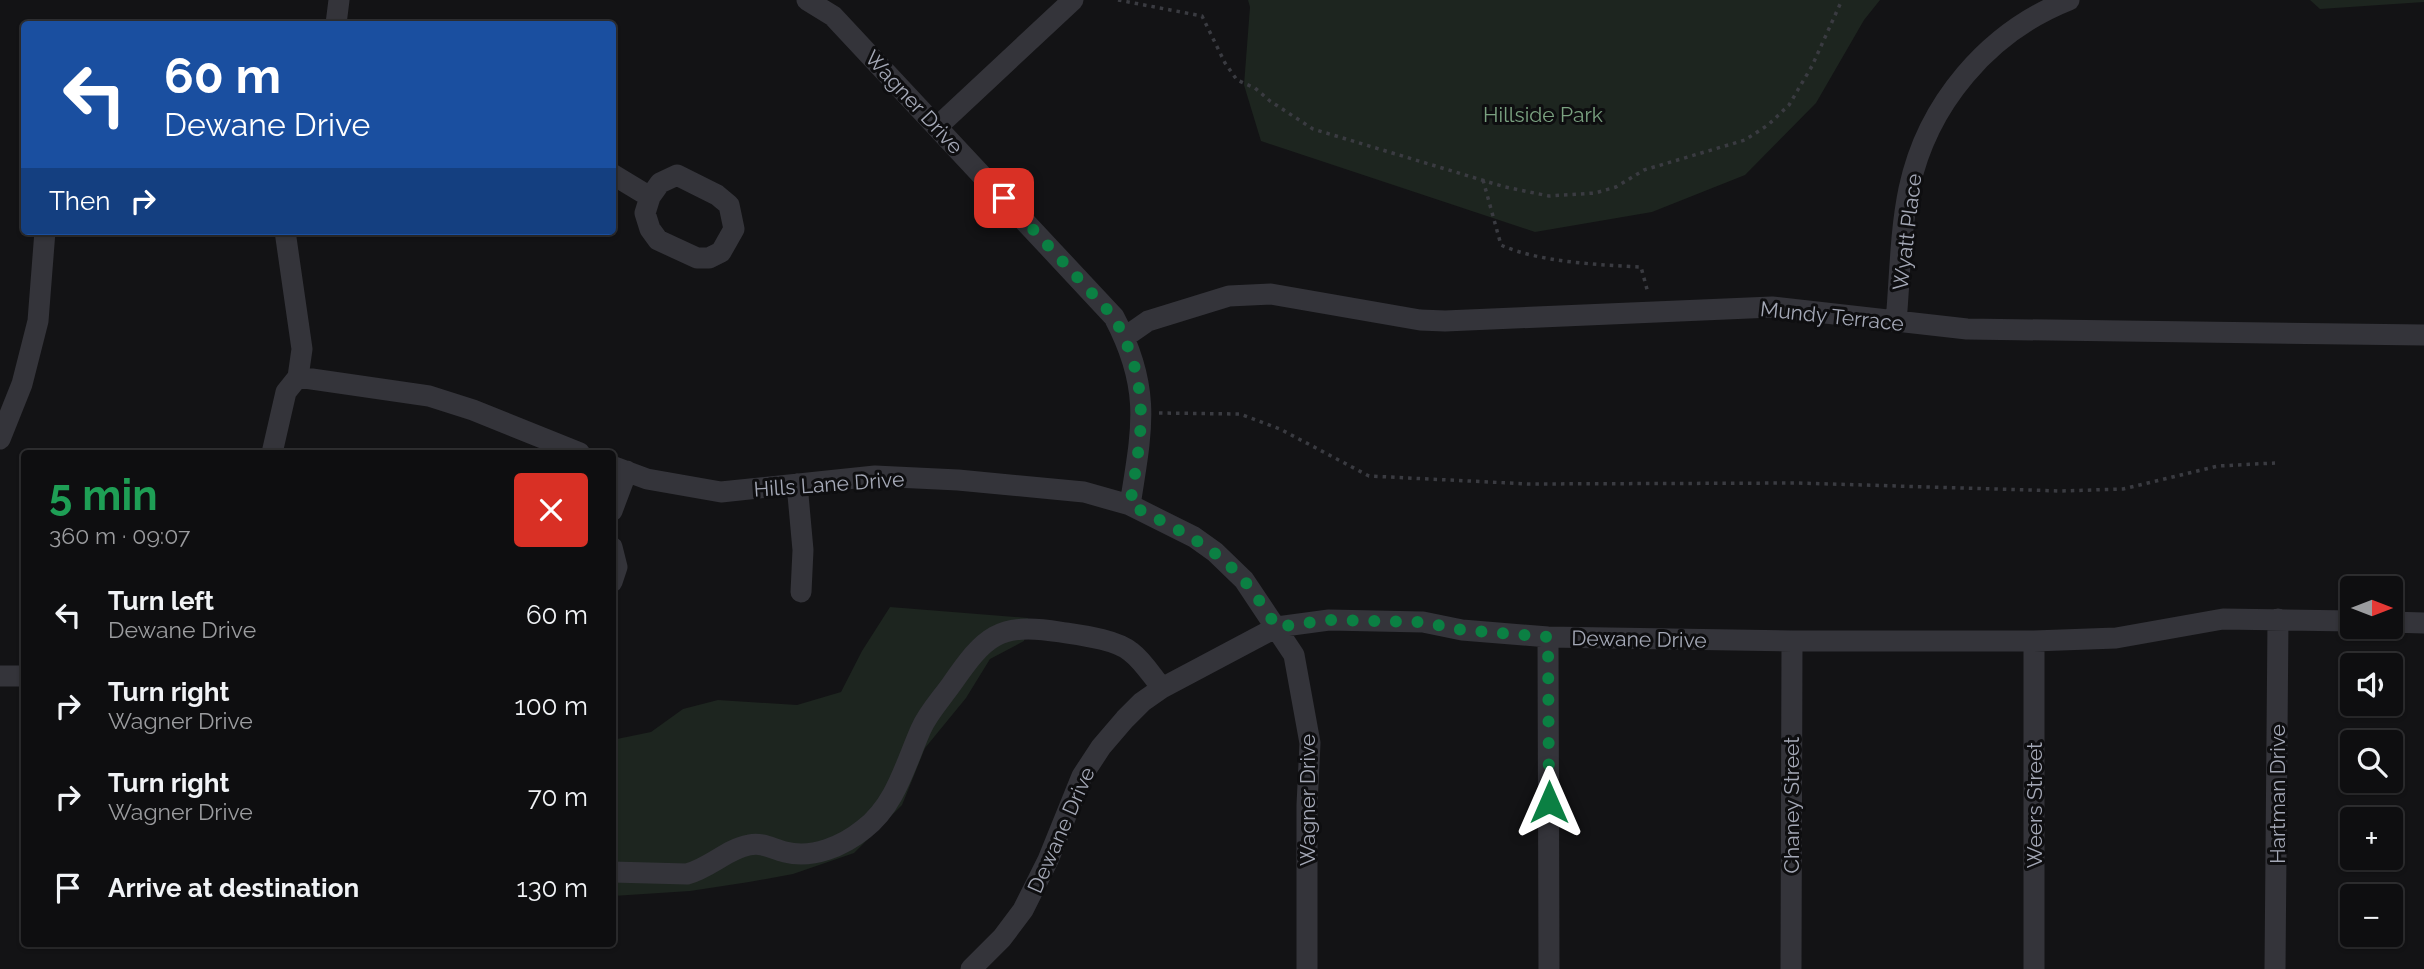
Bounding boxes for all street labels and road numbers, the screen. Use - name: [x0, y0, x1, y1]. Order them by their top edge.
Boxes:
- street label: Wagner Drive: [860, 45, 968, 159]
- street label: Wyatt Place: [1887, 172, 1927, 292]
- street label: Mundy Terrace: [1759, 296, 1905, 336]
- street label: Hills Lane Drive: [753, 466, 905, 502]
- street label: Dewane Drive: [1571, 625, 1707, 653]
- street label: Hartman Drive: [2265, 724, 2290, 864]
- street label: Wagner Drive: [1295, 734, 1320, 866]
- street label: Chaney Street: [1779, 737, 1804, 873]
- street label: Weers Street: [2022, 742, 2047, 868]
- street label: Dewane Drive: [1022, 763, 1100, 897]

